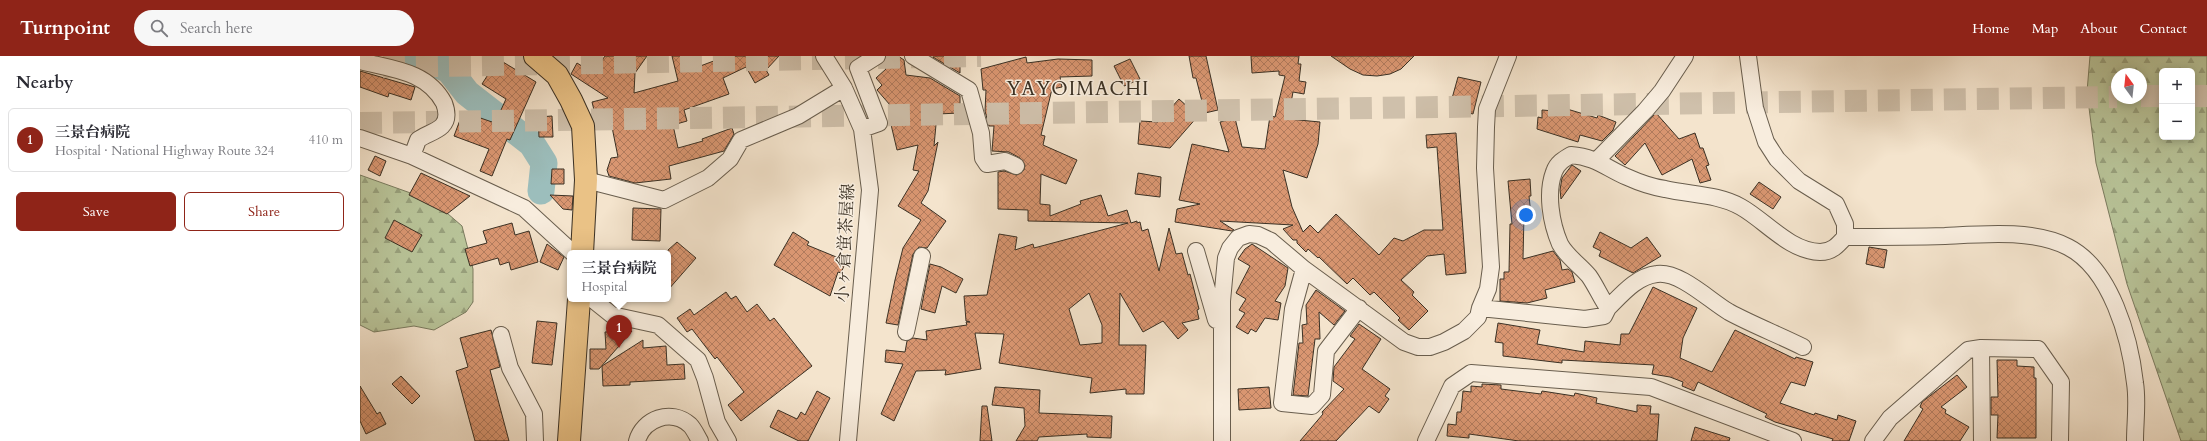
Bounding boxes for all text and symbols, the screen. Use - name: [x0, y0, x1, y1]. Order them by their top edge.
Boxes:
- search box: [134, 10, 414, 46]
- text: Turnpoint: [20, 15, 110, 41]
- icon: search: [148, 17, 170, 39]
- text: Search here: [180, 18, 253, 38]
- text: Home: [1972, 19, 2010, 38]
- text: Map: [2032, 19, 2058, 38]
- text: About: [2080, 19, 2117, 38]
- text: Contact: [2139, 19, 2187, 38]
- north arrow: [2111, 68, 2147, 104]
- map controls: [2159, 68, 2195, 140]
- button: +: [2159, 68, 2195, 104]
- text: Nearby: [16, 71, 73, 94]
- district label: YAYOIMACHI: [1006, 76, 1150, 102]
- button: −: [2159, 104, 2195, 140]
- text: 三景台病院: [55, 122, 130, 142]
- text: 1: [27, 131, 33, 149]
- text: 410 m: [309, 131, 343, 149]
- text: Hospital · National Highway Route 324: [55, 142, 274, 160]
- street label: 小ヶ倉蛍茶屋線: [830, 183, 860, 303]
- button: Save: [16, 192, 176, 231]
- button: Share: [184, 192, 344, 231]
- your location: [1516, 205, 1536, 225]
- popup: [567, 250, 671, 302]
- text: 三景台病院: [581, 258, 657, 278]
- text: Hospital: [581, 278, 627, 296]
- pin: 1: [606, 315, 632, 348]

